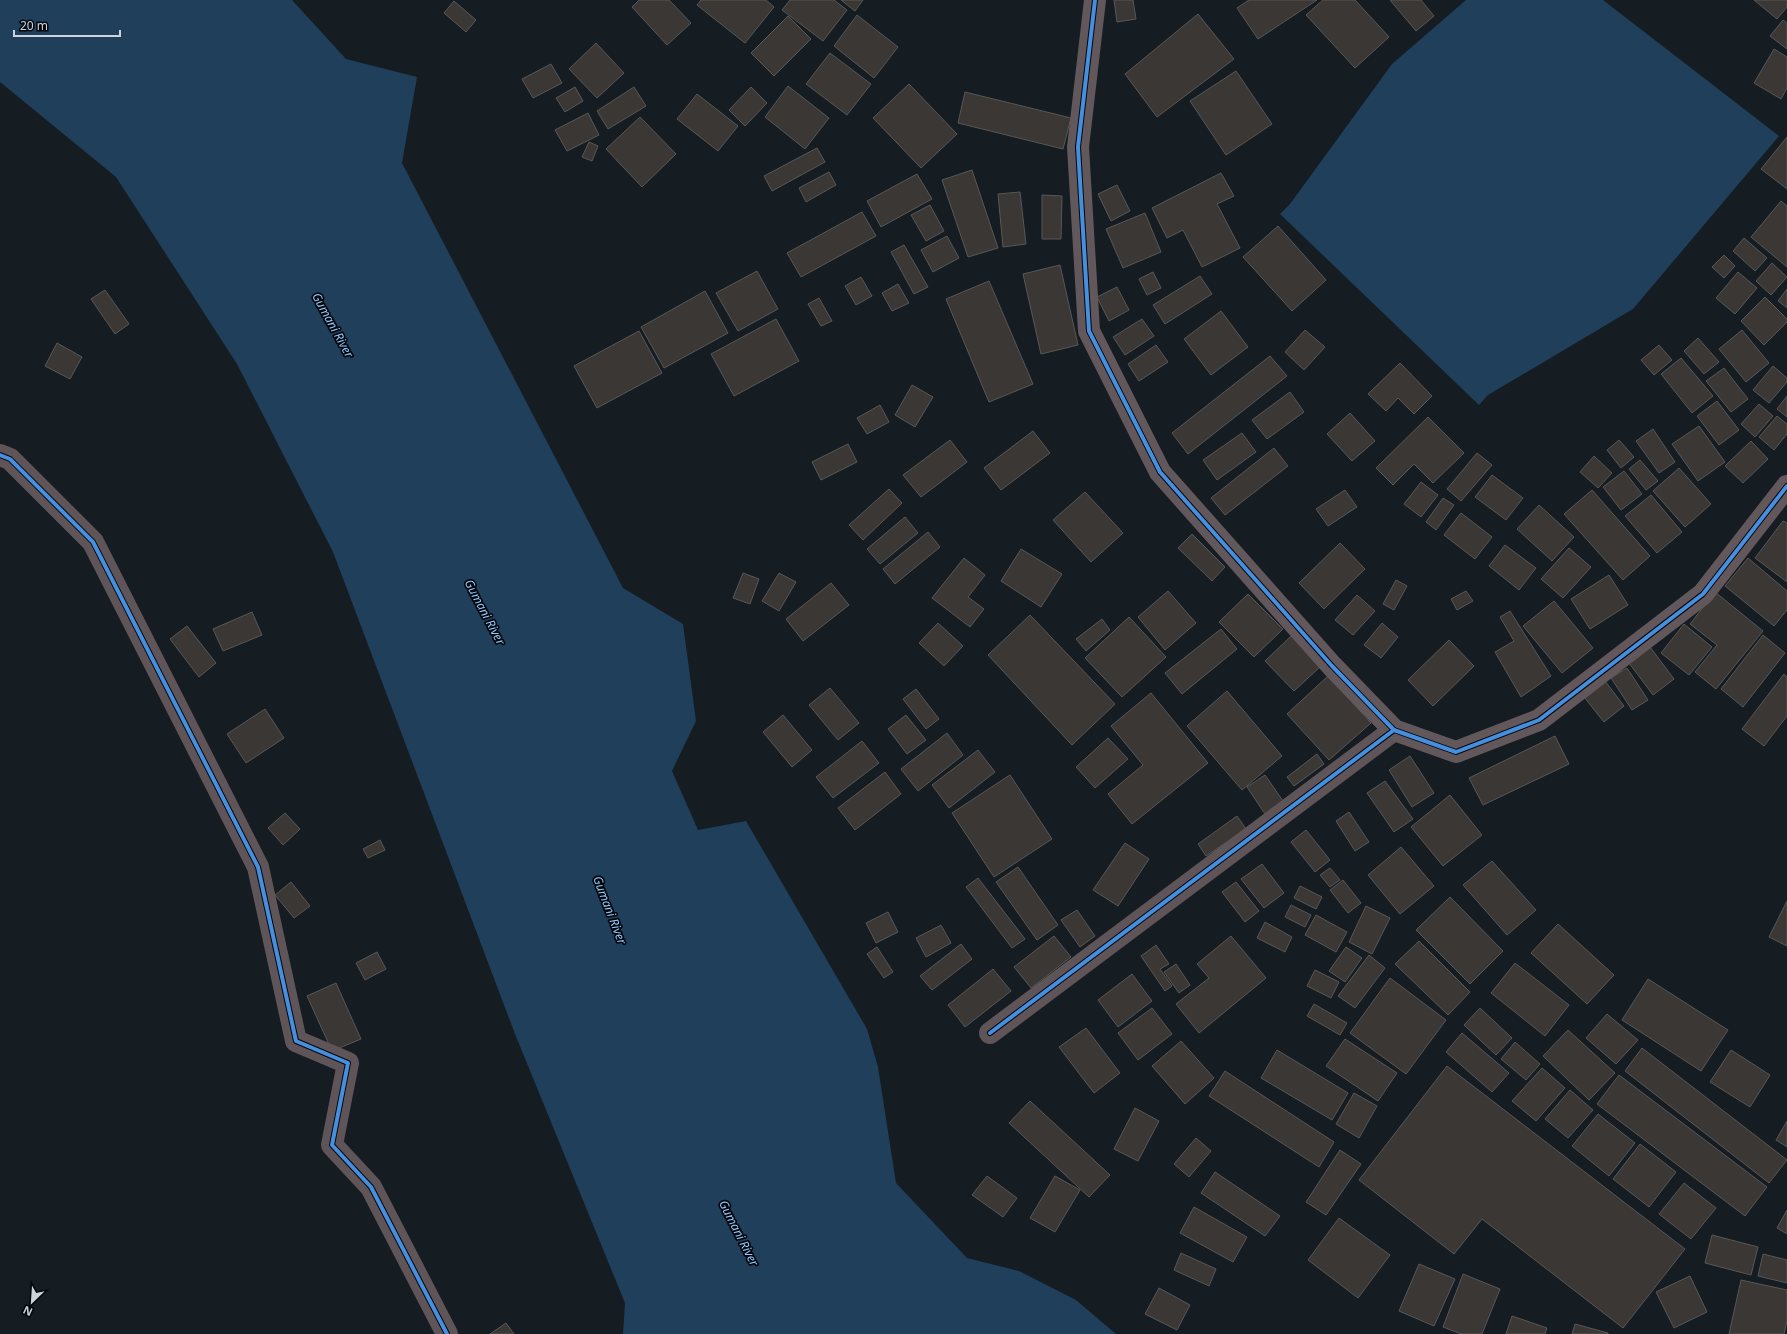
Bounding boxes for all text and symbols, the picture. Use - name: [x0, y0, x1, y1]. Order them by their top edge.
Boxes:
- scale bar: [14, 12, 120, 38]
- text: 20 m: [20, 17, 48, 34]
- water label: Gumani River: [308, 289, 358, 362]
- water label: Gumani River: [461, 576, 510, 649]
- water label: Gumani River: [589, 873, 631, 948]
- water label: Gumani River: [715, 1197, 763, 1270]
- north arrow: [12, 1282, 52, 1322]
- text: N: [20, 1303, 35, 1320]

